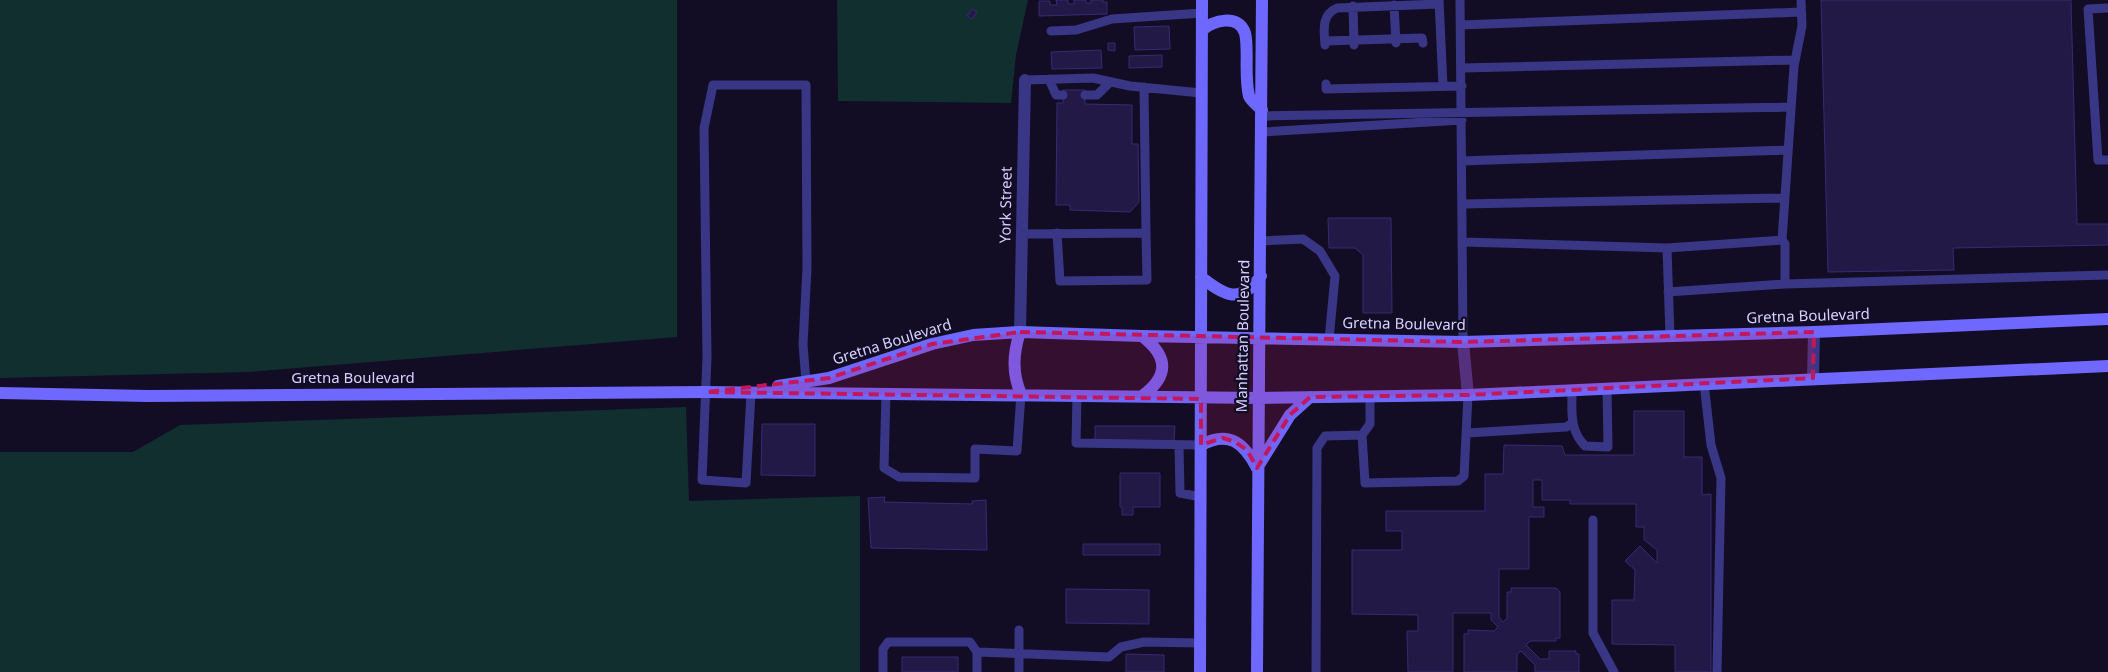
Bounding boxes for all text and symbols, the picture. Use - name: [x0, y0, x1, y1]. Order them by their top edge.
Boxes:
- street label: York Street: [994, 166, 1016, 244]
- street label: Manhattan Boulevard: [1231, 259, 1253, 412]
- street label: Gretna Boulevard: [1746, 303, 1870, 327]
- street label: Gretna Boulevard: [1342, 312, 1466, 334]
- street label: Gretna Boulevard: [830, 313, 954, 369]
- street label: Gretna Boulevard: [291, 367, 415, 387]

